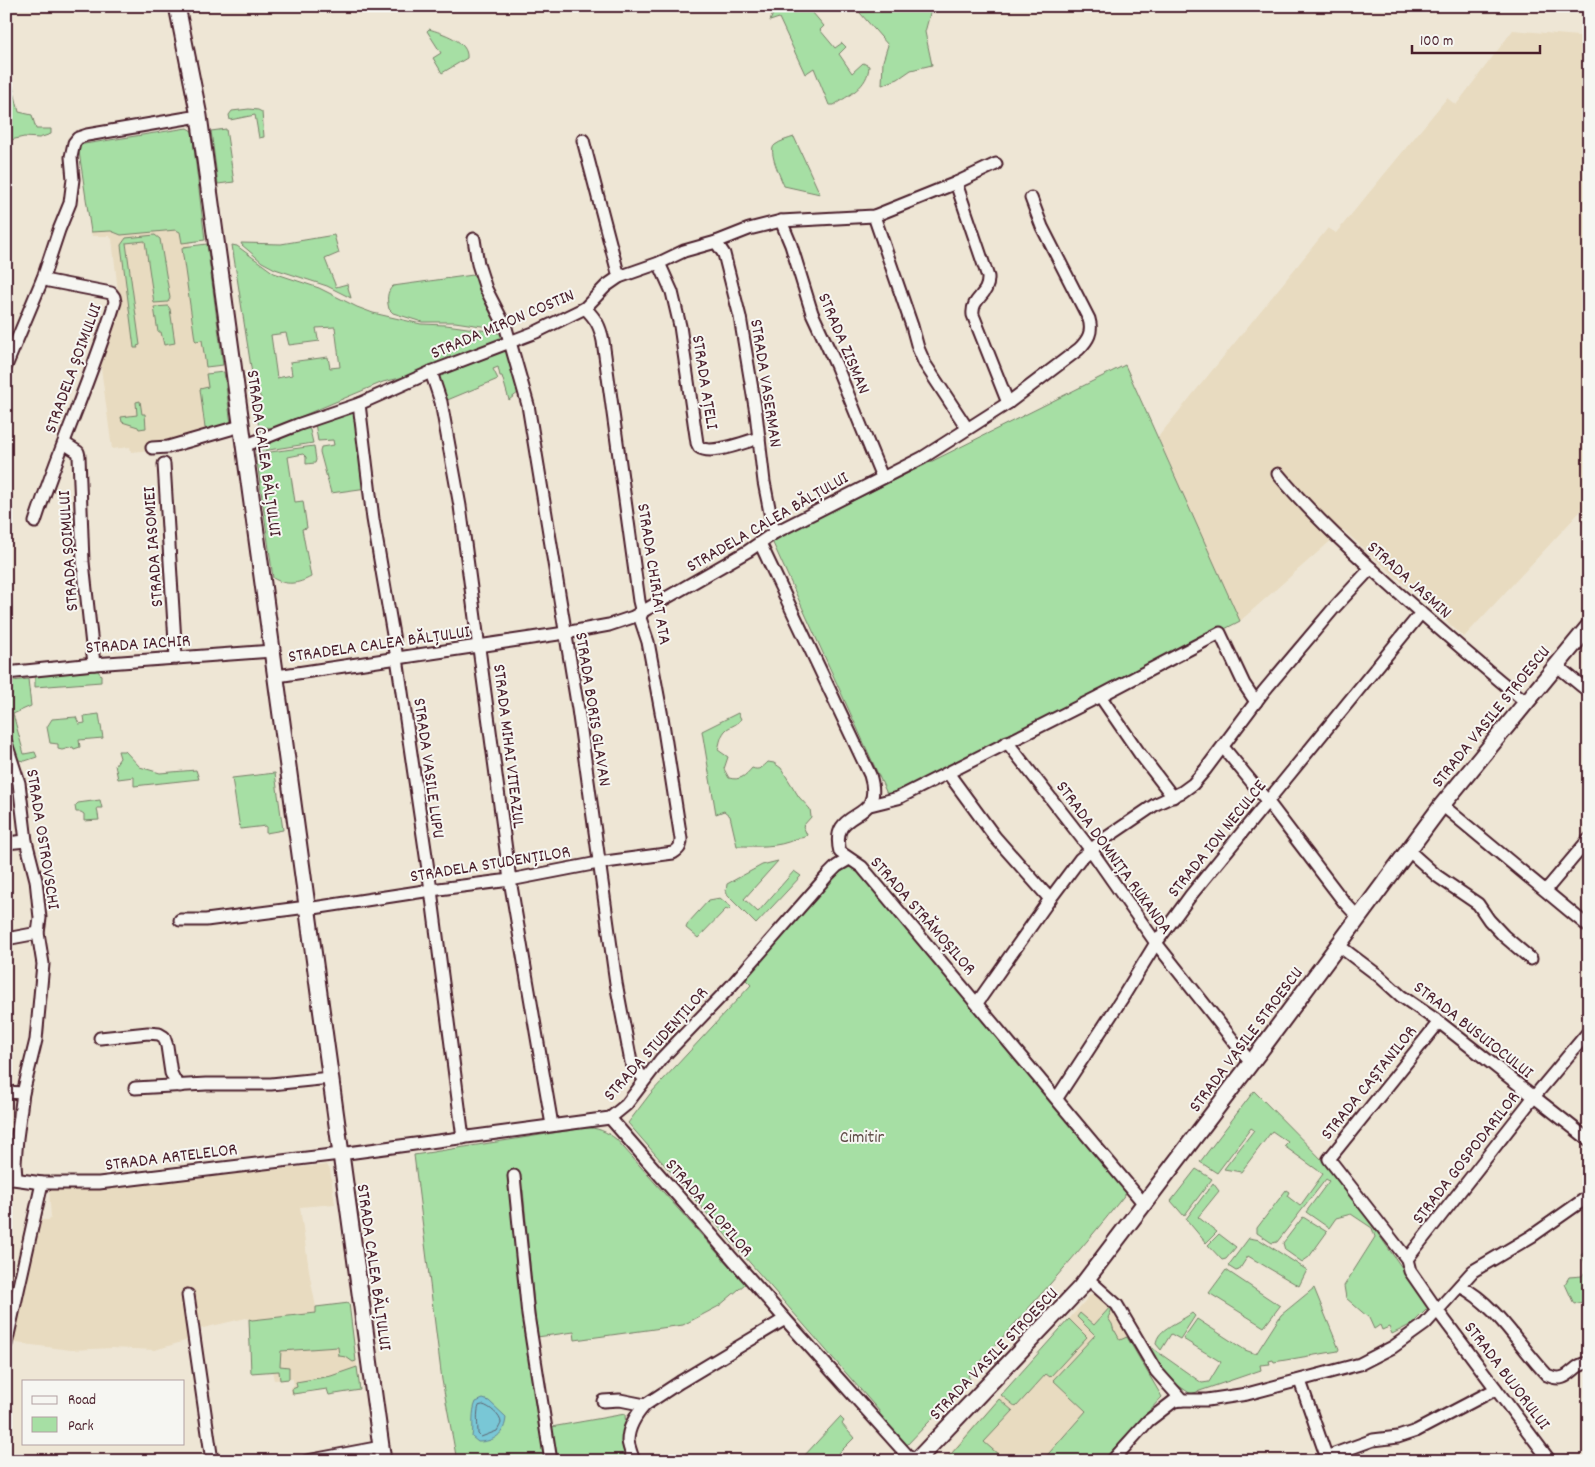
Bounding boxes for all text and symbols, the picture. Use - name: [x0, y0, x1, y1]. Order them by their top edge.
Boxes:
- scale bar: [1412, 22, 1540, 54]
- text: 100 m: [1420, 31, 1453, 53]
- street label: STRADA MIRON COSTIN: [427, 284, 579, 367]
- street label: STRADA ZISMAN: [810, 290, 875, 398]
- street label: STRADELA ȘOIMULUI: [39, 300, 110, 437]
- street label: STRADA VASERMAN: [742, 317, 787, 449]
- street label: STRADA AȚELI: [684, 333, 723, 432]
- street label: STRADA CALEA BĂLȚULUI: [238, 368, 287, 539]
- street label: STRADELA CALEA BĂLȚULUI: [683, 466, 854, 580]
- street label: STRADA IASOMIEI: [138, 485, 171, 608]
- street label: STRADA ȘOIMULUI: [53, 489, 86, 612]
- street label: STRADA CHIRIAT ATA: [629, 502, 676, 647]
- street label: STRADA JASMIN: [1360, 536, 1456, 626]
- street label: STRADELA CALEA BĂLȚULUI: [287, 620, 472, 671]
- street label: STRADA IACHIR: [85, 629, 191, 662]
- street label: STRADA BORIS GLAVAN: [567, 630, 616, 788]
- street label: STRADA VASILE STROESCU: [1427, 641, 1557, 794]
- street label: STRADA MIHAI VITEAZUL: [485, 663, 530, 830]
- street label: STRADA VASILE LUPU: [405, 697, 450, 840]
- street label: STRADA OSTROVSCHI: [18, 767, 65, 912]
- street label: STRADA ION NECULCE: [1163, 775, 1273, 904]
- street label: STRADA DOMNIȚA RUXANDA: [1049, 777, 1177, 941]
- street label: STRADELA STUDENȚILOR: [408, 840, 572, 890]
- street label: STRADA STRĂMOȘILOR: [863, 852, 981, 982]
- street label: STRADA VASILE STROESCU: [1184, 962, 1310, 1119]
- street label: STRADA BUSUIOCULUI: [1407, 976, 1538, 1086]
- street label: STRADA STUDENȚILOR: [599, 982, 715, 1107]
- street label: STRADA CAȘTANILOR: [1316, 1021, 1424, 1146]
- street label: STRADA GOSPODARILOR: [1407, 1087, 1527, 1230]
- park label: Cimitir: [840, 1126, 885, 1151]
- street label: STRADA ARTELELOR: [104, 1138, 239, 1179]
- street label: STRADA PLOPILOR: [658, 1154, 758, 1263]
- street label: STRADA CALEA BĂLȚULUI: [348, 1182, 397, 1353]
- street label: STRADA VASILE STROESCU: [924, 1283, 1065, 1427]
- street label: STRADA BUJORULUI: [1457, 1317, 1555, 1436]
- legend: [22, 1380, 185, 1444]
- text: Road: [68, 1390, 96, 1412]
- text: Park: [68, 1416, 94, 1438]

